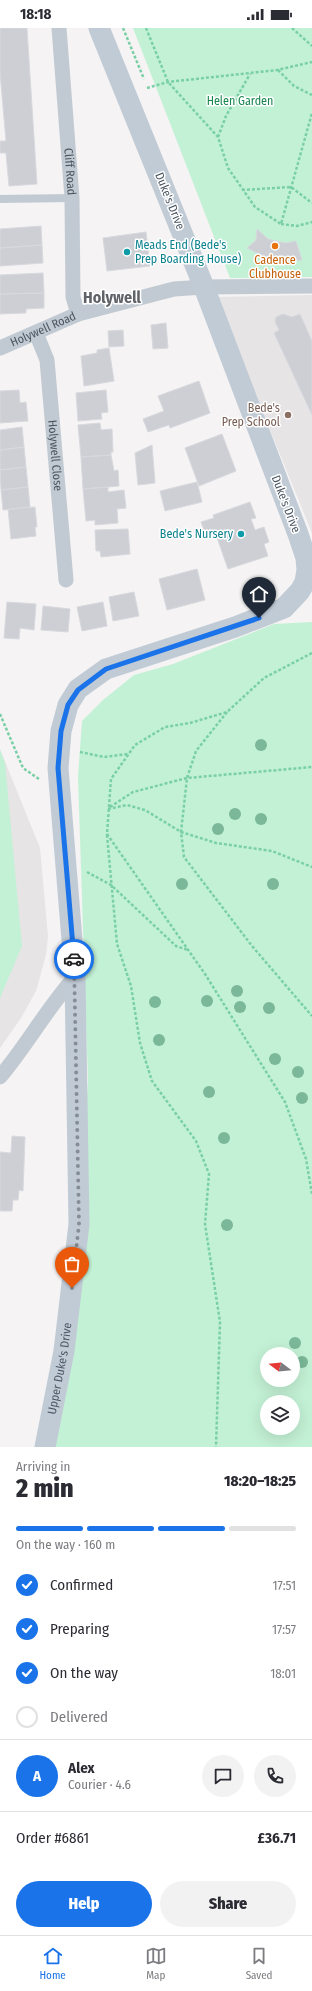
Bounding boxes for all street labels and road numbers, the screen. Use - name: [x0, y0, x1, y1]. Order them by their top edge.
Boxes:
- street label: Cliff Road: [61, 147, 79, 196]
- street label: Duke's Drive: [152, 170, 188, 232]
- street label: Holywell Road: [8, 309, 78, 350]
- street label: Holywell Close: [45, 419, 65, 492]
- street label: Duke's Drive: [269, 473, 303, 535]
- street label: Upper Duke's Drive: [45, 1322, 74, 1416]

